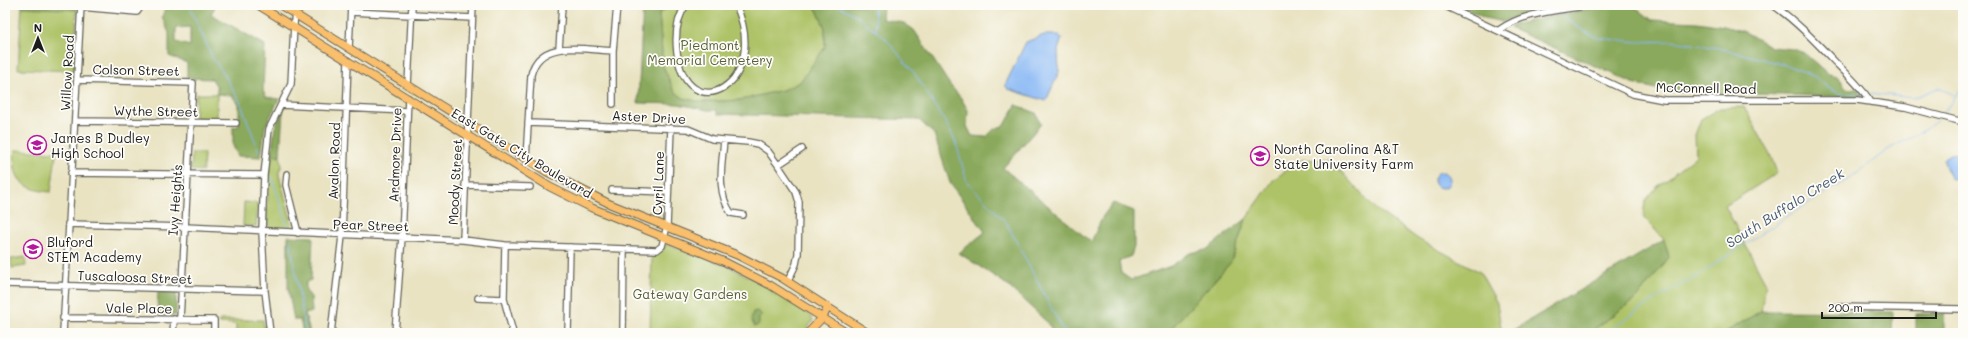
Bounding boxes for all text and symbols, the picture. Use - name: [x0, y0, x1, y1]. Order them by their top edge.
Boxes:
- north arrow: [18, 18, 58, 58]
- text: N: [34, 20, 42, 35]
- street label: Willow Road: [56, 34, 77, 111]
- park label: Piedmont Memorial Cemetery: [647, 36, 773, 68]
- street label: Colson Street: [92, 60, 180, 79]
- street label: McConnell Road: [1656, 78, 1756, 97]
- street label: Wythe Street: [113, 101, 199, 120]
- street label: East Gate City Boulevard: [449, 104, 596, 201]
- street label: Aster Drive: [612, 106, 686, 127]
- street label: Ardmore Drive: [384, 107, 405, 203]
- street label: Avalon Road: [324, 122, 343, 200]
- place label: James B Dudley High School: [51, 129, 150, 161]
- school or university icon: James B Dudley High School: [26, 134, 48, 156]
- street label: Moody Street: [444, 138, 465, 226]
- place label: North Carolina A&T State University Farm: [1274, 140, 1414, 172]
- school or university icon: North Carolina A&T State University Farm: [1249, 145, 1271, 167]
- street label: Cyril Lane: [648, 151, 667, 215]
- water label: South Buffalo Creek: [1722, 163, 1848, 252]
- street label: Ivy Heights: [164, 164, 185, 236]
- street label: Pear Street: [333, 215, 410, 234]
- place label: Bluford STEM Academy: [47, 233, 142, 265]
- school or university icon: Bluford STEM Academy: [22, 238, 44, 260]
- street label: Tuscaloosa Street: [77, 266, 193, 287]
- park label: Gateway Gardens: [633, 285, 747, 302]
- scale bar: [1822, 294, 1936, 320]
- street label: Vale Place: [105, 298, 173, 317]
- text: 200 m: [1828, 299, 1863, 315]

